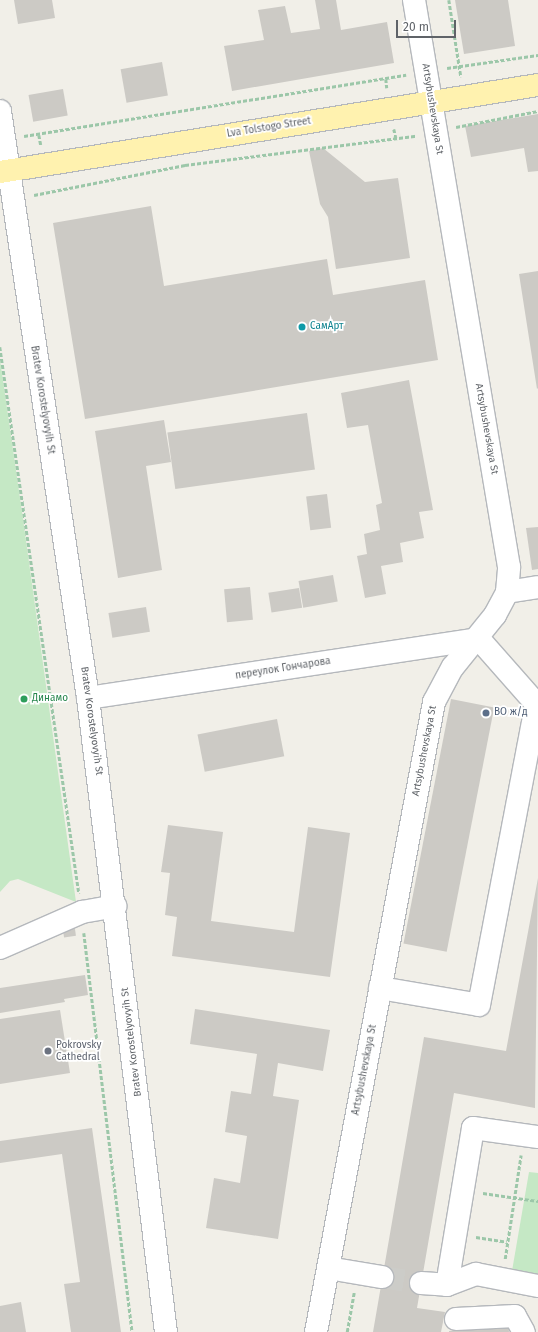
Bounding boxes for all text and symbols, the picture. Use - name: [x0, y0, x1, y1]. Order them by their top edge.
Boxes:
- scale bar: [398, 12, 458, 38]
- text: 20 m: [403, 20, 429, 34]
- street label: Artsybushevskaya St: [419, 63, 445, 155]
- street label: Lva Tolstogo Street: [226, 115, 312, 141]
- place label: СамАрт: [310, 321, 344, 333]
- marker: СамАрт: [297, 322, 307, 332]
- street label: Bratev Korostelyovyih St: [27, 345, 57, 455]
- street label: Artsybushevskaya St: [472, 383, 500, 475]
- street label: переулок Гончарова: [234, 656, 332, 682]
- street label: Bratev Korostelyovyih St: [77, 666, 105, 776]
- place label: Динамо: [32, 693, 68, 705]
- marker: Динамо: [19, 694, 29, 704]
- street label: Artsybushevskaya St: [410, 705, 440, 797]
- place label: ВО ж/д: [494, 707, 528, 719]
- marker: ВО ж/д: [481, 708, 491, 718]
- street label: Bratev Korostelyovyih St: [119, 987, 145, 1097]
- street label: Artsybushevskaya St: [350, 1024, 380, 1116]
- place label: Pokrovsky Cathedral: [56, 1039, 101, 1062]
- marker: Pokrovsky Cathedral: [43, 1046, 53, 1056]

